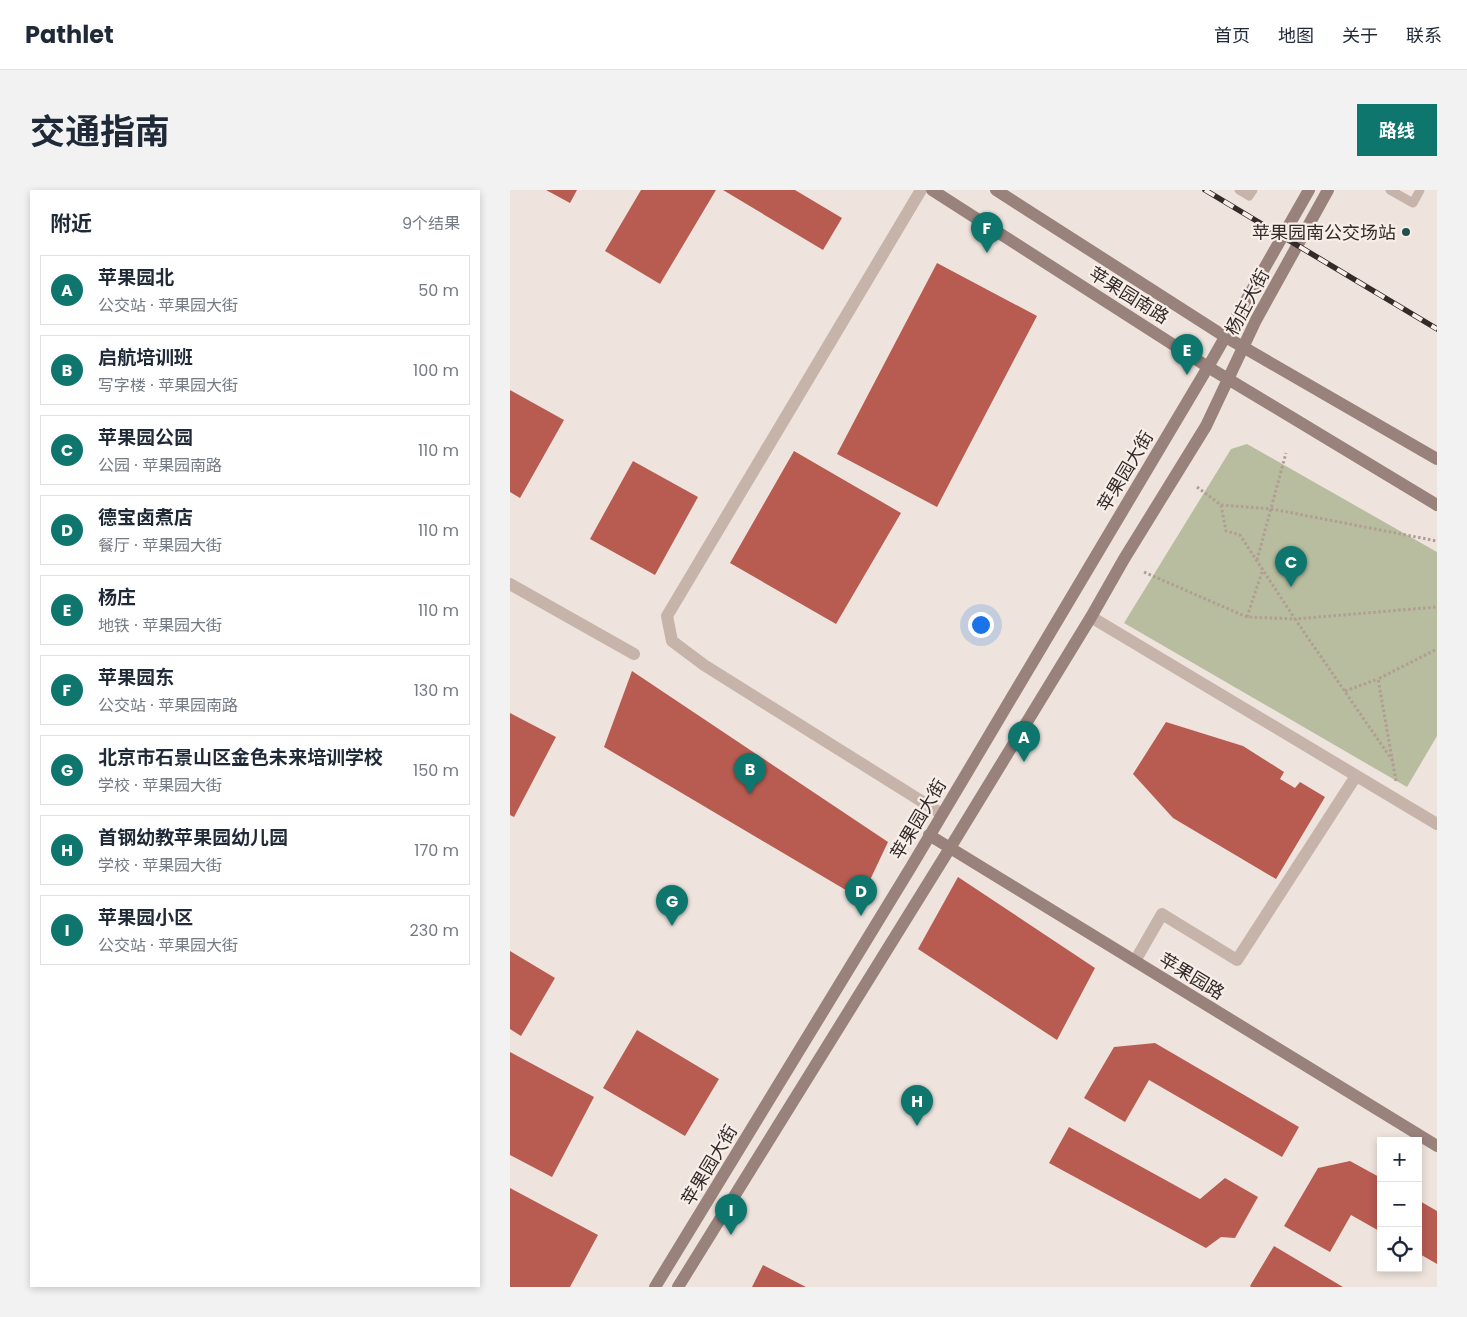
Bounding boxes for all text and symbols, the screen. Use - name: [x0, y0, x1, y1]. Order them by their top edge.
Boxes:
- text: Pathlet: [25, 18, 114, 51]
- text: 首页: [1214, 23, 1250, 48]
- text: 地图: [1278, 23, 1314, 48]
- text: 关于: [1342, 23, 1378, 48]
- text: 联系: [1406, 23, 1442, 48]
- button: 路线: [1357, 104, 1437, 156]
- text: 交通指南: [30, 107, 170, 156]
- text: 附近: [50, 209, 92, 238]
- text: 9个结果: [402, 212, 460, 235]
- pin: F: [971, 212, 1003, 253]
- place label: 苹果园南公交场站: [1252, 220, 1396, 245]
- marker: 苹果园南公交场站: [1400, 226, 1412, 238]
- street label: 苹果园南路: [1084, 261, 1174, 329]
- text: 苹果园北: [98, 264, 174, 291]
- street label: 杨庄大街: [1219, 264, 1275, 340]
- text: A: [61, 279, 73, 302]
- text: 50 m: [418, 279, 459, 302]
- text: 公交站 · 苹果园大街: [98, 294, 238, 317]
- pin: E: [1171, 334, 1203, 375]
- text: 启航培训班: [98, 344, 193, 371]
- text: B: [62, 359, 72, 382]
- text: 100 m: [413, 359, 459, 382]
- text: 写字楼 · 苹果园大街: [98, 374, 238, 397]
- text: 苹果园公园: [98, 424, 193, 451]
- street label: 苹果园大街: [1091, 426, 1159, 516]
- text: C: [61, 439, 73, 462]
- text: 110 m: [418, 439, 459, 462]
- text: 公园 · 苹果园南路: [98, 454, 222, 477]
- text: 德宝卤煮店: [98, 504, 193, 531]
- text: D: [61, 519, 73, 542]
- text: 110 m: [418, 519, 459, 542]
- text: 餐厅 · 苹果园大街: [98, 534, 222, 557]
- pin: C: [1275, 546, 1307, 587]
- text: 杨庄: [98, 584, 136, 611]
- text: E: [63, 599, 71, 622]
- text: 110 m: [418, 599, 459, 622]
- your location: [968, 612, 994, 638]
- text: 地铁 · 苹果园大街: [98, 614, 222, 637]
- text: 苹果园东: [98, 664, 174, 691]
- text: F: [63, 679, 71, 702]
- text: 130 m: [414, 679, 459, 702]
- text: 公交站 · 苹果园南路: [98, 694, 238, 717]
- pin: A: [1008, 721, 1040, 762]
- text: 北京市石景山区金色未来培训学校: [98, 744, 383, 771]
- pin: B: [734, 753, 766, 794]
- text: G: [61, 759, 73, 782]
- text: 150 m: [413, 759, 459, 782]
- text: 学校 · 苹果园大街: [98, 774, 222, 797]
- street label: 苹果园大街: [884, 774, 952, 864]
- text: 首钢幼教苹果园幼儿园: [98, 824, 288, 851]
- text: H: [61, 839, 73, 862]
- text: 170 m: [414, 839, 459, 862]
- text: 学校 · 苹果园大街: [98, 854, 222, 877]
- pin: D: [845, 875, 877, 916]
- pin: G: [656, 885, 688, 926]
- text: 苹果园小区: [98, 904, 193, 931]
- text: I: [65, 919, 69, 942]
- text: 230 m: [410, 919, 459, 942]
- text: 公交站 · 苹果园大街: [98, 934, 238, 957]
- street label: 苹果园路: [1155, 947, 1229, 1005]
- pin: H: [901, 1085, 933, 1126]
- street label: 苹果园大街: [675, 1120, 743, 1210]
- map controls: [1377, 1137, 1422, 1272]
- button: +: [1377, 1137, 1422, 1182]
- button: −: [1377, 1182, 1422, 1227]
- pin: I: [715, 1194, 747, 1235]
- button: locate: [1377, 1227, 1422, 1272]

